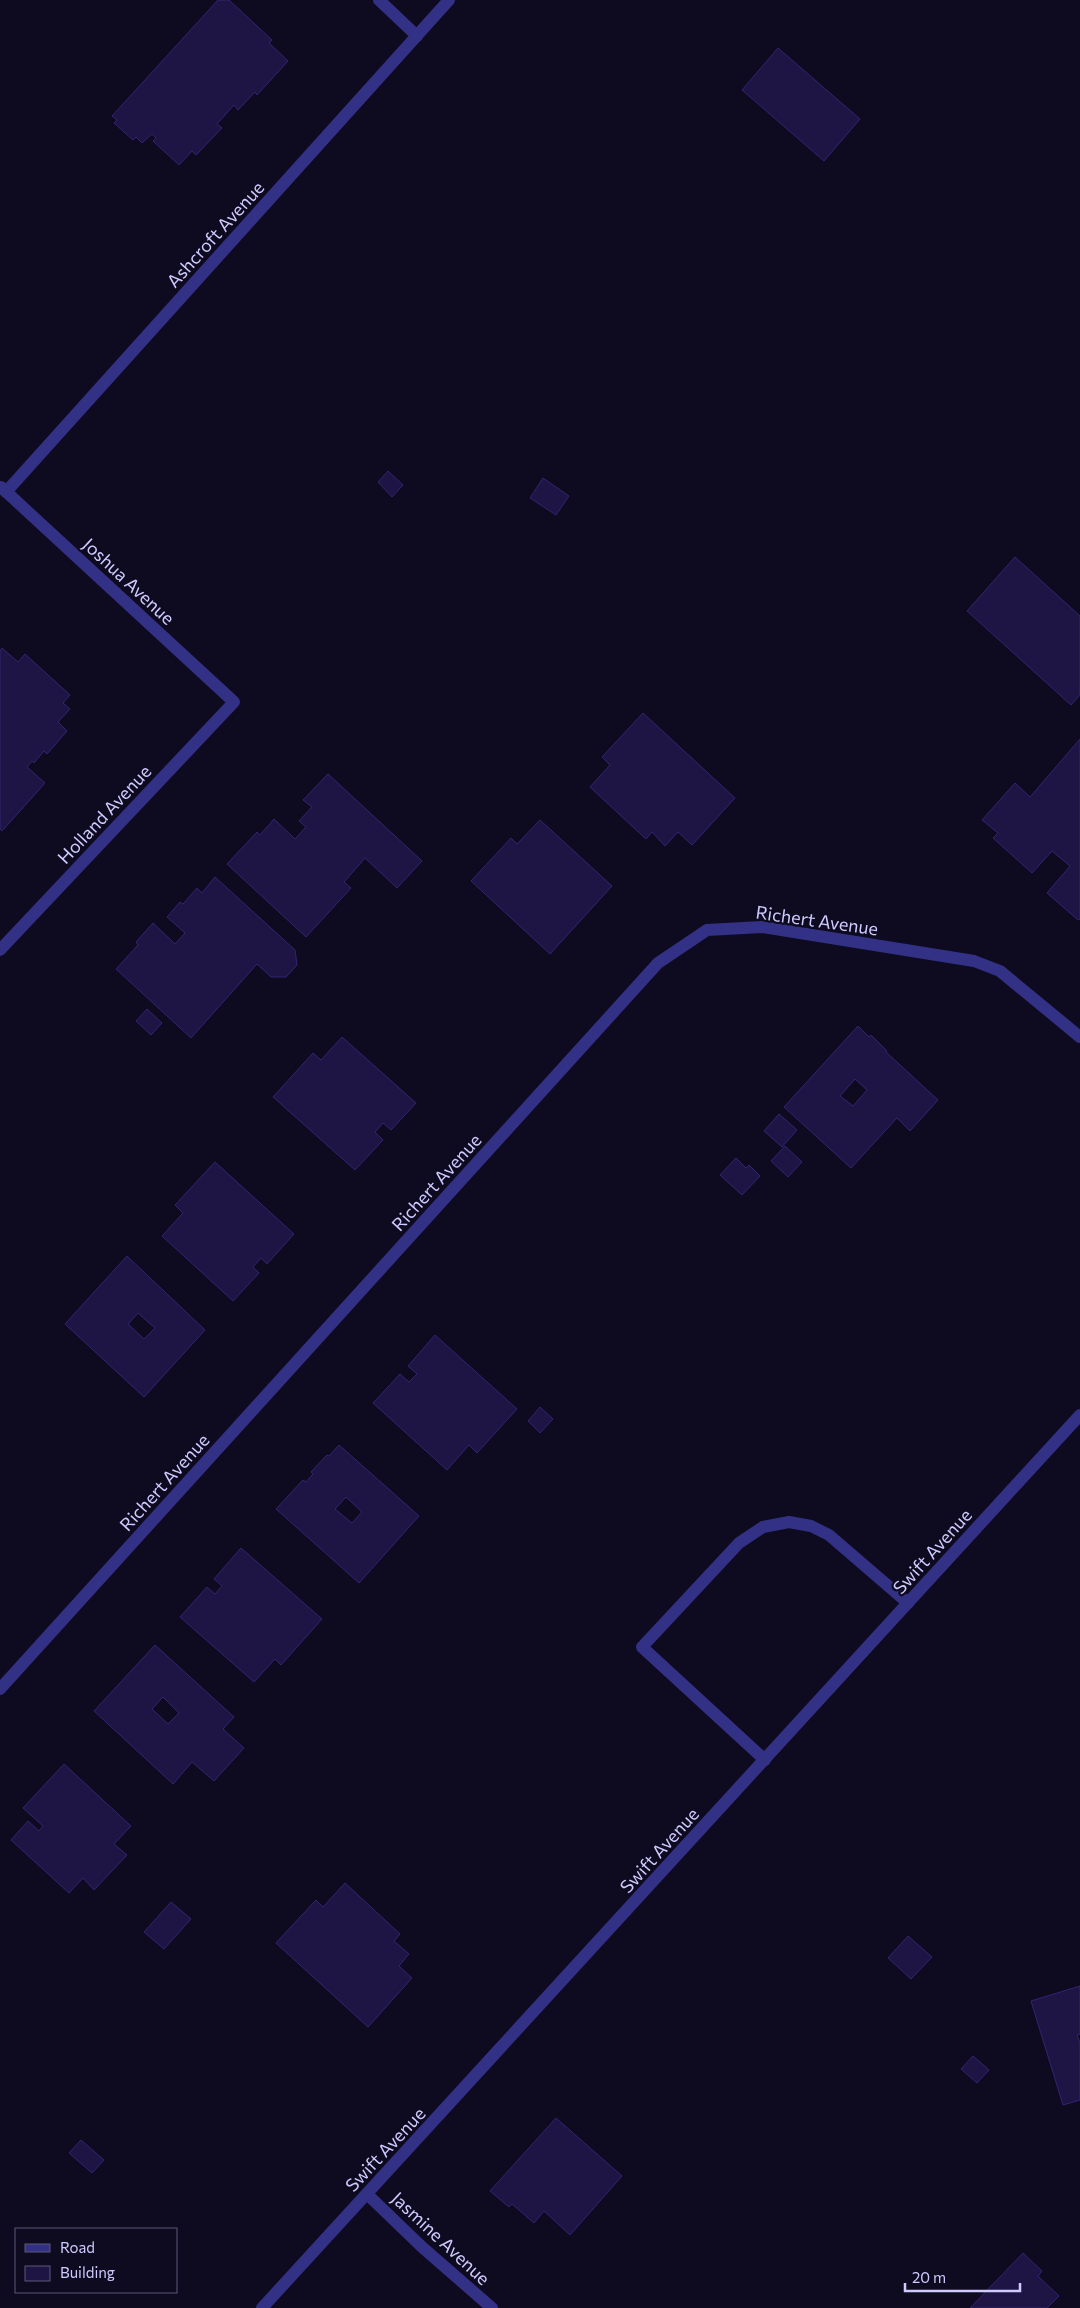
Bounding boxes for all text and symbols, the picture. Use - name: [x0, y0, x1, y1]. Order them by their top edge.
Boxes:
- street label: Ashcroft Avenue: [162, 176, 268, 292]
- street label: Joshua Avenue: [79, 533, 179, 629]
- street label: Holland Avenue: [53, 760, 155, 868]
- street label: Richert Avenue: [754, 901, 880, 939]
- street label: Richert Avenue: [387, 1129, 485, 1235]
- street label: Richert Avenue: [115, 1429, 213, 1535]
- street label: Swift Avenue: [888, 1504, 976, 1598]
- street label: Swift Avenue: [615, 1803, 703, 1897]
- street label: Swift Avenue: [340, 2102, 430, 2196]
- street label: Jasmine Avenue: [387, 2187, 495, 2289]
- legend: [15, 2228, 178, 2293]
- text: Road: [60, 2238, 95, 2256]
- scale bar: [905, 2260, 1020, 2292]
- text: Building: [60, 2263, 115, 2281]
- text: 20 m: [912, 2268, 946, 2286]

